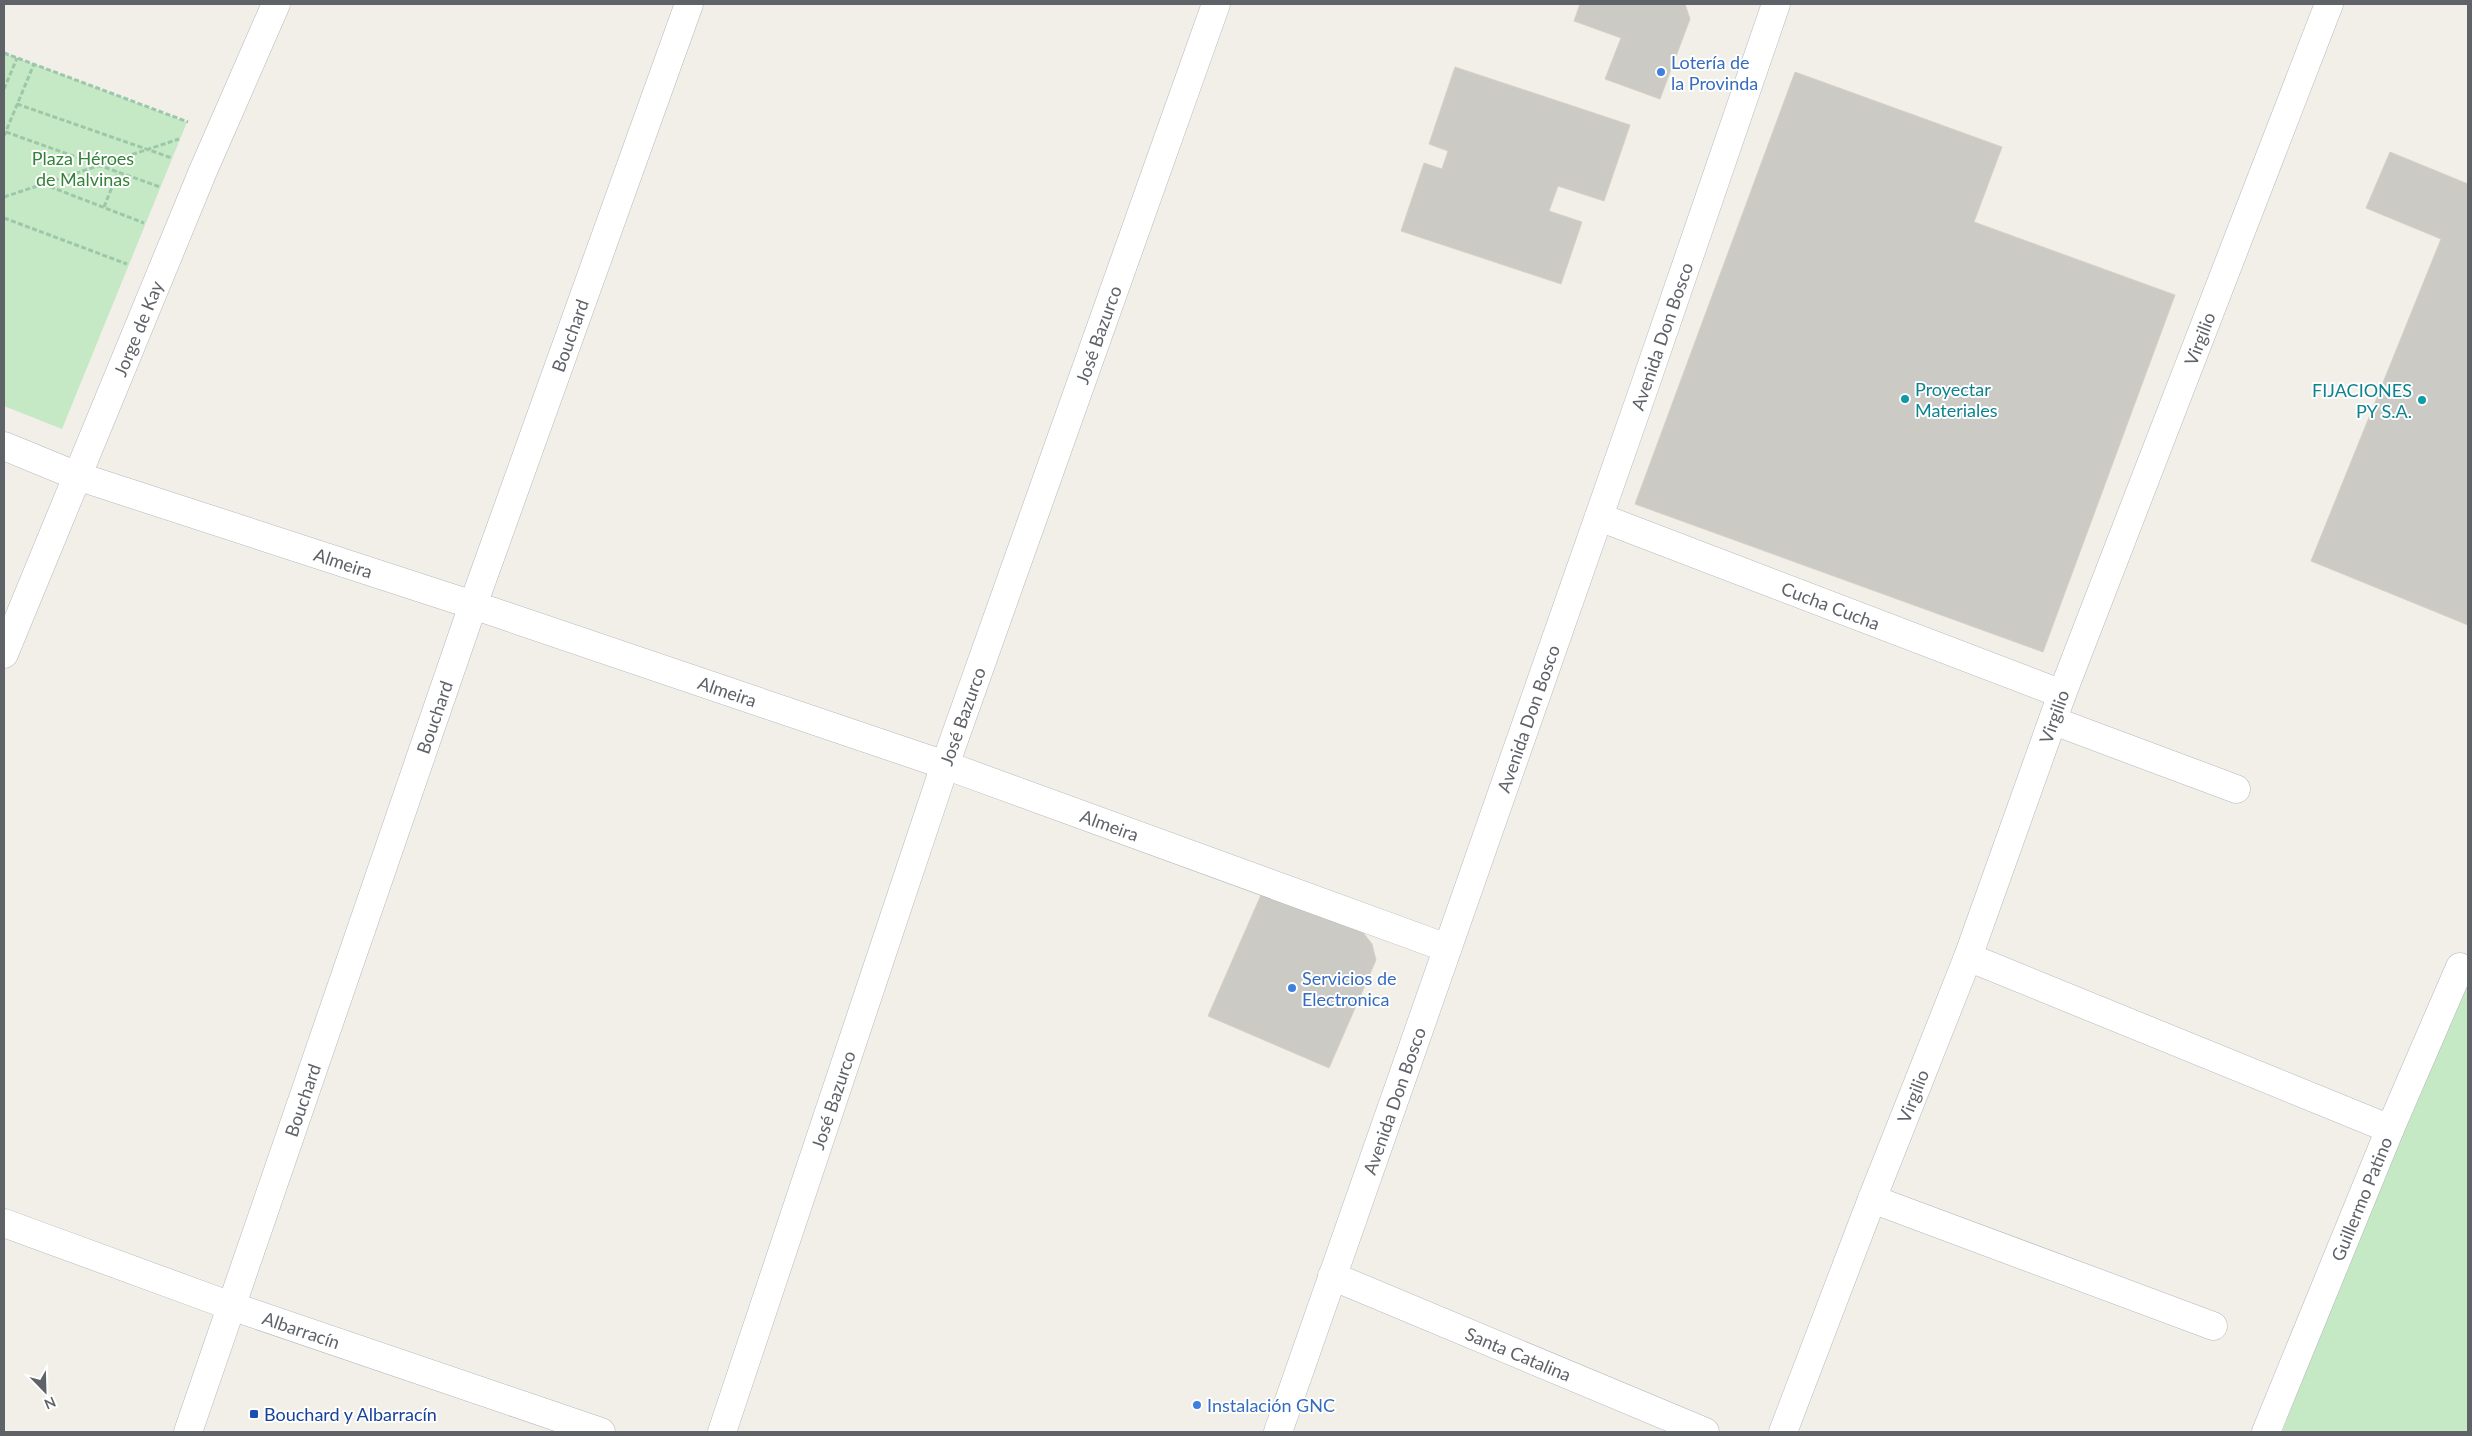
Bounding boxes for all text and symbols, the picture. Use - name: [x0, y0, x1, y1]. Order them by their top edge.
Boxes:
- place label: Lotería de la Provinda: [1671, 51, 1758, 94]
- marker: Lotería de la Provinda: [1655, 66, 1667, 78]
- park label: Plaza Héroes de Malvinas: [32, 147, 134, 190]
- street label: Avenida Don Bosco: [1626, 260, 1697, 413]
- street label: Jorge de Kay: [109, 277, 168, 380]
- street label: José Bazurco: [1071, 283, 1126, 387]
- street label: Bouchard: [547, 296, 593, 375]
- street label: Virgilio: [2179, 309, 2220, 369]
- place label: Proyectar Materiales: [1915, 378, 1998, 421]
- place label: FIJACIONES PY S.A.: [2312, 379, 2412, 422]
- marker: Proyectar Materiales: [1899, 393, 1911, 405]
- marker: FIJACIONES PY S.A.: [2416, 394, 2428, 406]
- street label: Almeira: [311, 543, 375, 583]
- street label: Cucha Cucha: [1778, 577, 1883, 634]
- street label: Avenida Don Bosco: [1492, 642, 1564, 795]
- street label: José Bazurco: [935, 664, 990, 768]
- street label: Almeira: [695, 671, 760, 711]
- street label: Bouchard: [412, 678, 457, 757]
- street label: Virgilio: [2034, 687, 2074, 746]
- street label: Almeira: [1077, 804, 1142, 846]
- place label: Servicios de Electronica: [1302, 967, 1396, 1010]
- marker: Servicios de Electronica: [1286, 982, 1298, 994]
- street label: Avenida Don Bosco: [1358, 1024, 1430, 1177]
- street label: José Bazurco: [806, 1048, 860, 1152]
- street label: Bouchard: [280, 1061, 325, 1140]
- street label: Virgilio: [1892, 1066, 1933, 1126]
- street label: Guillermo Patino: [2326, 1133, 2397, 1264]
- street label: Albarracín: [260, 1307, 343, 1353]
- street label: Santa Catalina: [1462, 1322, 1574, 1386]
- north arrow: [20, 1366, 70, 1416]
- text: N: [42, 1393, 59, 1413]
- place label: Instalación GNC: [1207, 1394, 1335, 1416]
- marker: Instalación GNC: [1191, 1399, 1203, 1411]
- place label: Bouchard y Albarracín: [264, 1403, 437, 1425]
- marker: Bouchard y Albarracín: [248, 1408, 260, 1420]

